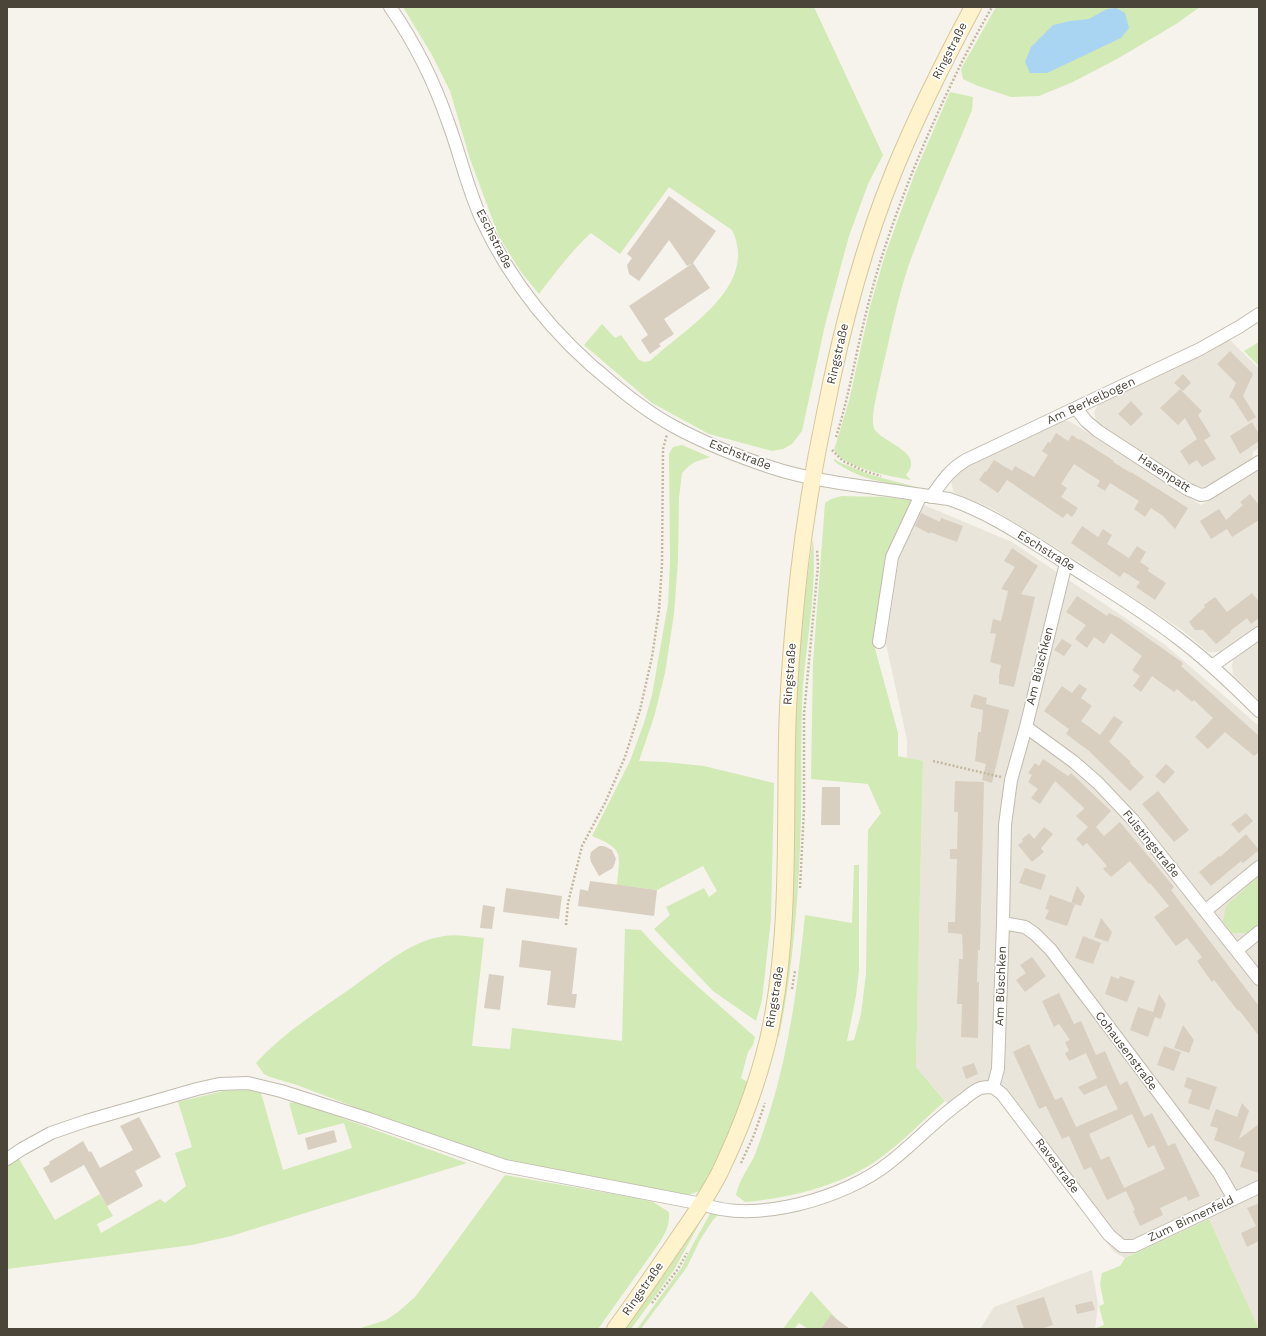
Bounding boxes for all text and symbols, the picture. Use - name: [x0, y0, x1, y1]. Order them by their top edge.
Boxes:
- street label: Ringstraße: [929, 20, 971, 82]
- street label: Eschstraße: [473, 207, 515, 271]
- street label: Ringstraße: [824, 322, 852, 386]
- street label: Am Berkelbogen: [1045, 374, 1137, 428]
- street label: Eschstraße: [707, 437, 773, 473]
- street label: Hasenpatt: [1135, 451, 1193, 495]
- street label: Eschstraße: [1014, 528, 1078, 574]
- street label: Am Büschken: [1023, 625, 1057, 707]
- street label: Ringstraße: [781, 643, 799, 705]
- street label: Fuistingstraße: [1119, 807, 1183, 881]
- street label: Am Büschken: [992, 946, 1010, 1026]
- street label: Ringstraße: [763, 965, 787, 1029]
- street label: Cohausenstraße: [1092, 1009, 1160, 1093]
- street label: Ravestraße: [1032, 1136, 1082, 1196]
- street label: Zum Binnenfeld: [1146, 1193, 1236, 1245]
- street label: Ringstraße: [619, 1259, 667, 1319]

